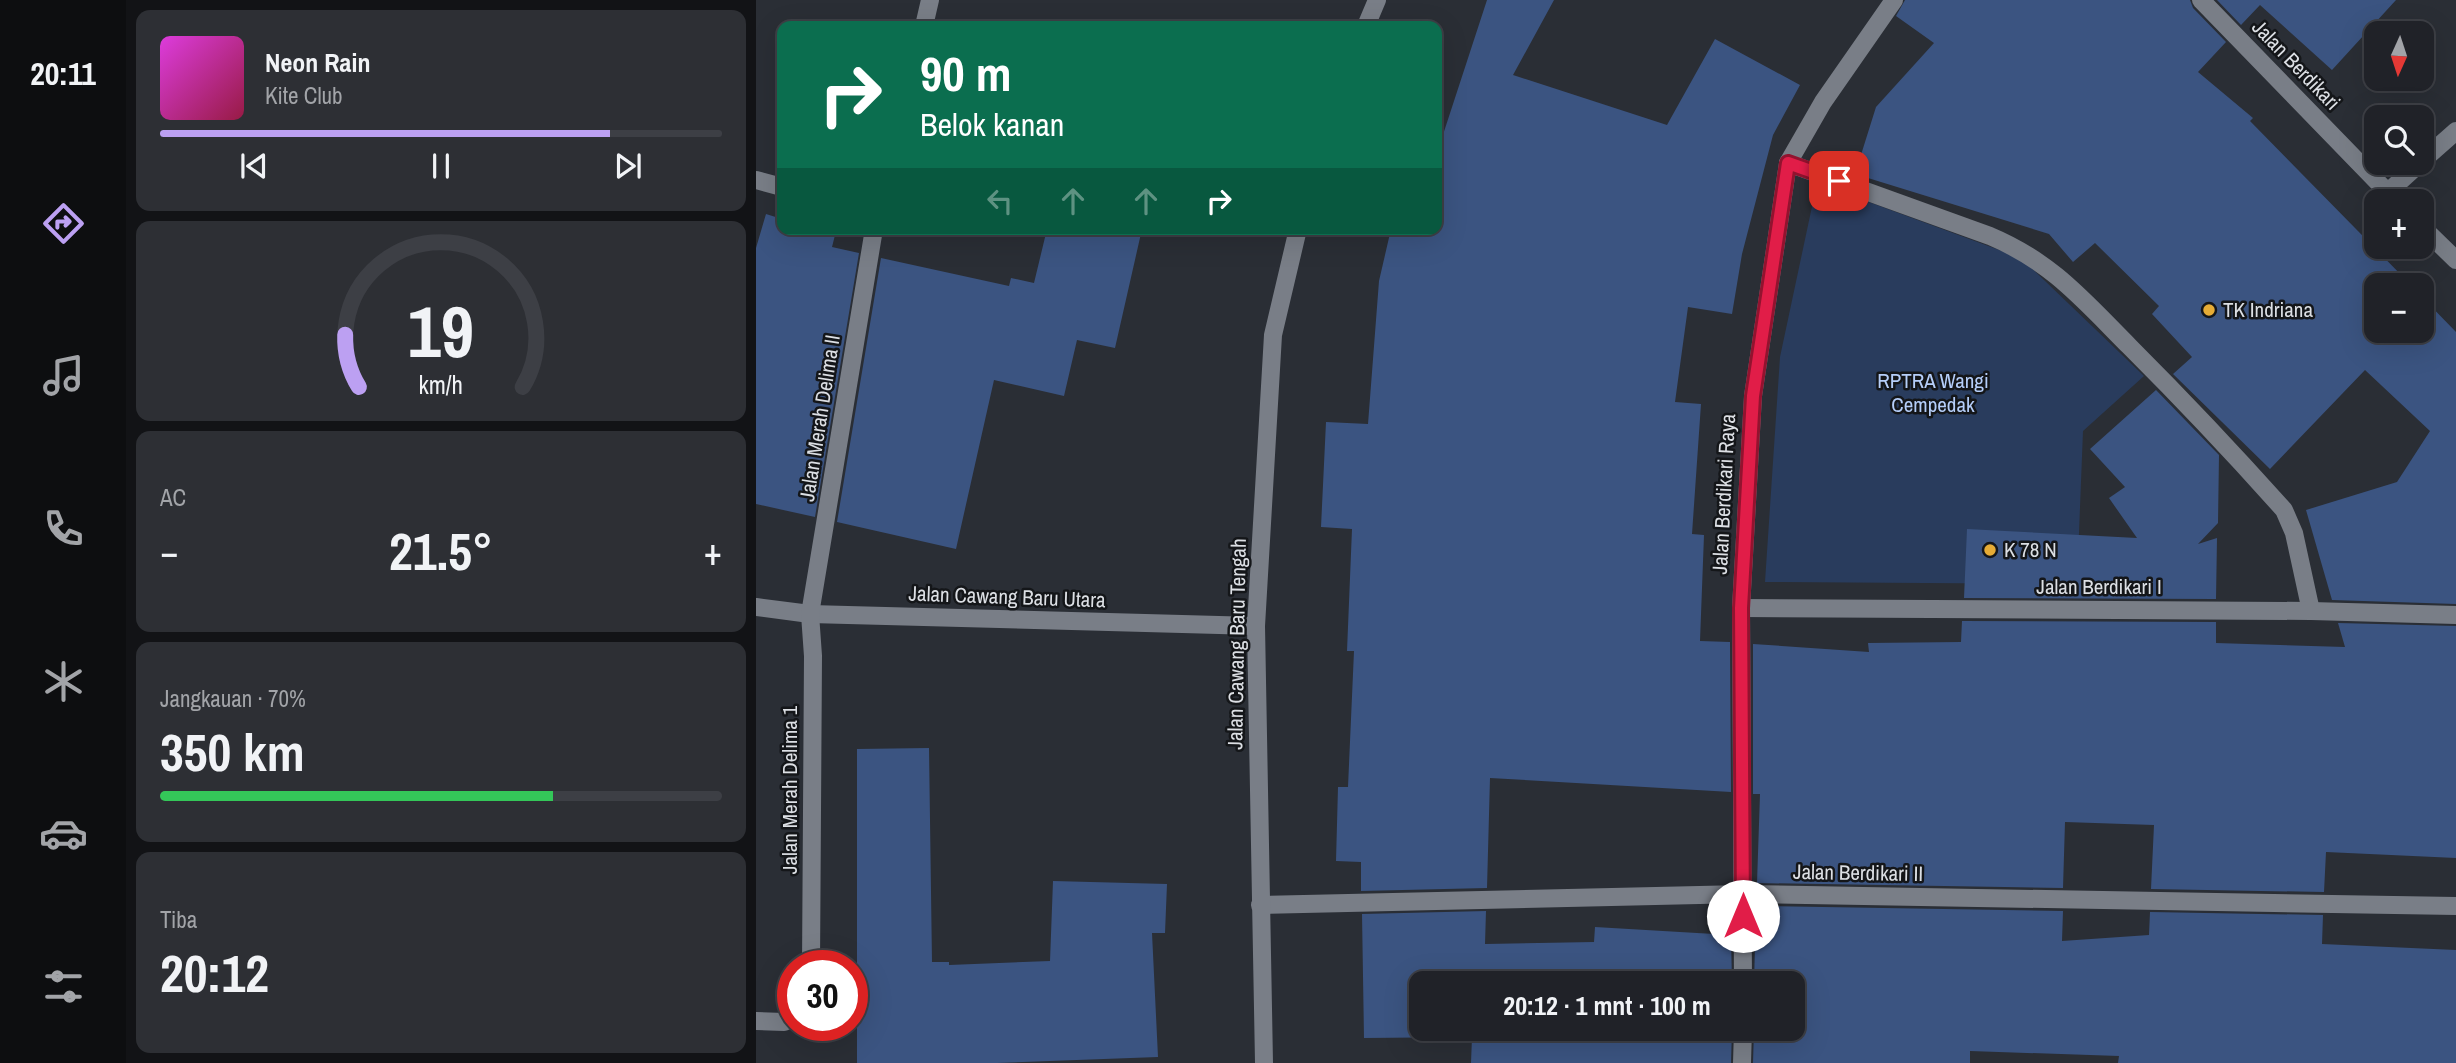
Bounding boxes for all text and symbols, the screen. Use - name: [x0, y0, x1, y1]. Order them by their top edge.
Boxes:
- street label: Jalan Berdikari: [2246, 13, 2347, 116]
- north arrow: [2364, 21, 2434, 91]
- map controls: [2364, 21, 2434, 343]
- text: 90 m: [920, 40, 1012, 106]
- text: Neon Rain: [265, 45, 370, 80]
- icon: right: [805, 49, 896, 140]
- text: 20:11: [30, 52, 96, 95]
- text: Kite Club: [265, 80, 343, 111]
- text: Belok kanan: [920, 103, 1064, 146]
- button: search: [2364, 105, 2434, 175]
- icon: previous: [235, 147, 273, 185]
- icon: pause: [422, 147, 460, 185]
- icon: next: [609, 147, 647, 185]
- pin: [1809, 151, 1869, 211]
- icon: arrive: [1820, 162, 1858, 200]
- icon: left: [981, 182, 1019, 220]
- icon: ahead: [1054, 182, 1092, 220]
- icon: ahead: [1127, 182, 1165, 220]
- icon: right: [1200, 182, 1238, 220]
- button: +: [2364, 189, 2434, 259]
- icon: directions: [39, 199, 88, 248]
- button: −: [2364, 273, 2434, 343]
- text: 19: [408, 282, 474, 380]
- place label: TK Indriana: [2223, 295, 2313, 324]
- marker: TK Indriana: [2201, 302, 2217, 318]
- street label: Jalan Merah Delima II: [792, 332, 847, 503]
- icon: music: [39, 351, 88, 400]
- park label: RPTRA Wangi Cempedak: [1877, 366, 1989, 419]
- text: km/h: [419, 368, 463, 402]
- street label: Jalan Berdikari Raya: [1705, 413, 1742, 575]
- text: AC: [160, 482, 186, 513]
- icon: phone: [39, 504, 88, 553]
- text: 21.5°: [389, 516, 493, 586]
- text: −: [160, 526, 178, 577]
- text: +: [704, 526, 722, 577]
- place label: K 78 N: [2004, 535, 2057, 564]
- street label: Jalan Cawang Baru Tengah: [1220, 538, 1253, 750]
- marker: K 78 N: [1982, 542, 1998, 558]
- street label: Jalan Berdikari I: [2036, 572, 2162, 601]
- street label: Jalan Cawang Baru Utara: [908, 579, 1106, 614]
- icon: climate: [39, 657, 88, 706]
- text: Jangkauan · 70%: [160, 683, 306, 714]
- street label: Jalan Merah Delima 1: [775, 705, 804, 874]
- text: 350 km: [160, 717, 305, 787]
- icon: car: [39, 809, 88, 858]
- street label: Jalan Berdikari II: [1793, 857, 1923, 888]
- position arrow: [1706, 879, 1780, 953]
- text: Tiba: [160, 904, 197, 935]
- text: 20:12: [160, 938, 269, 1008]
- speed limit sign: 30: [777, 950, 868, 1041]
- icon: filters: [39, 962, 88, 1011]
- text: 20:12 · 1 mnt · 100 m: [1503, 988, 1711, 1023]

